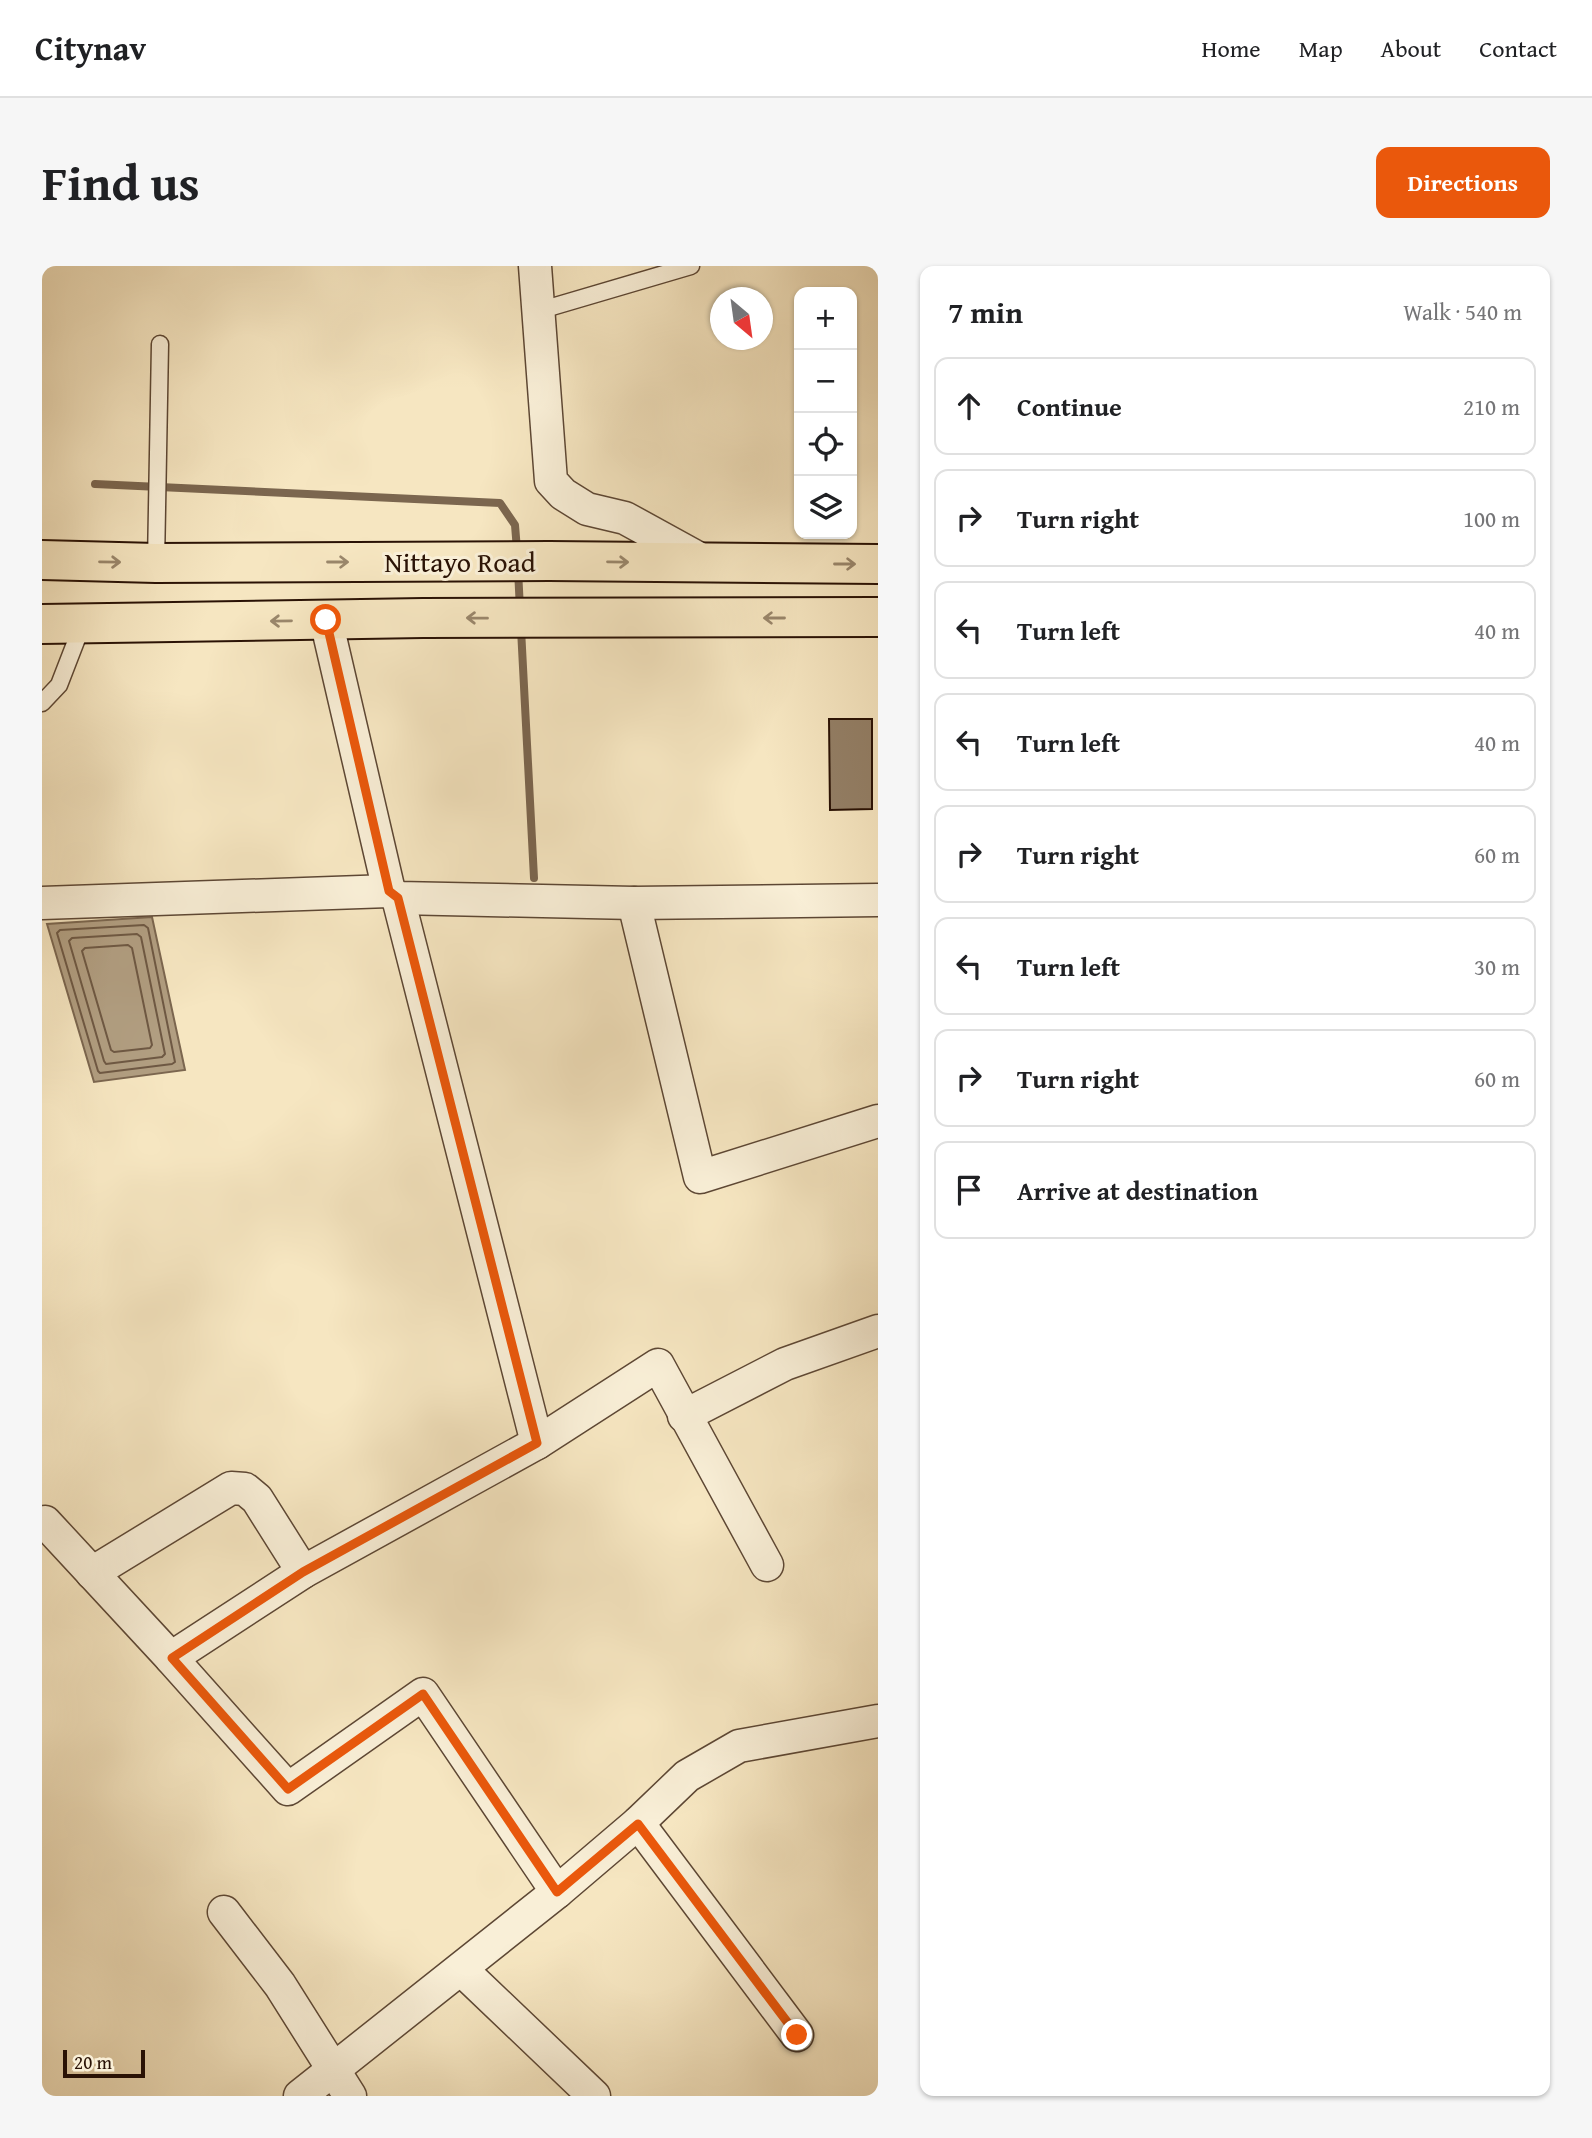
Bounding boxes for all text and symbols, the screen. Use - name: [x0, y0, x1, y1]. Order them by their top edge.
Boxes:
- text: Citynav: [35, 24, 146, 72]
- text: Home: [1202, 31, 1261, 66]
- text: Map: [1299, 31, 1343, 66]
- text: About: [1381, 31, 1441, 66]
- text: Contact: [1479, 31, 1557, 66]
- text: Find us: [42, 146, 200, 218]
- button: Directions: [1376, 147, 1550, 218]
- north arrow: [710, 287, 773, 350]
- map controls: [794, 287, 857, 539]
- button: +: [794, 287, 857, 350]
- text: 7 min: [948, 290, 1023, 334]
- text: Walk · 540 m: [1403, 295, 1522, 328]
- button: −: [794, 350, 857, 413]
- icon: ahead: [950, 387, 988, 425]
- text: Continue: [1017, 387, 1122, 426]
- text: 210 m: [1463, 390, 1520, 423]
- button: locate: [794, 413, 857, 476]
- button: layers: [794, 476, 857, 539]
- icon: right: [950, 499, 988, 537]
- text: Turn right: [1017, 499, 1139, 538]
- text: 100 m: [1463, 502, 1520, 535]
- street label: Nittayo Road: [384, 541, 536, 582]
- one-way arrow: [98, 555, 121, 569]
- one-way arrow: [326, 555, 349, 569]
- one-way arrow: [606, 555, 629, 569]
- one-way arrow: [833, 557, 856, 571]
- route start: [310, 604, 341, 635]
- one-way arrow: [466, 611, 489, 625]
- one-way arrow: [762, 611, 785, 625]
- icon: left: [950, 611, 988, 649]
- text: Turn left: [1017, 611, 1120, 650]
- one-way arrow: [270, 614, 293, 628]
- text: 40 m: [1474, 614, 1520, 647]
- icon: left: [950, 723, 988, 761]
- text: Turn left: [1017, 723, 1120, 762]
- text: 40 m: [1474, 726, 1520, 759]
- icon: right: [950, 835, 988, 873]
- text: Turn right: [1017, 835, 1139, 874]
- text: 60 m: [1474, 838, 1520, 871]
- icon: left: [950, 947, 988, 985]
- text: Turn left: [1017, 947, 1120, 986]
- text: 30 m: [1474, 950, 1520, 983]
- icon: right: [950, 1059, 988, 1097]
- text: Turn right: [1017, 1059, 1139, 1098]
- text: 60 m: [1474, 1062, 1520, 1095]
- icon: arrive: [950, 1171, 988, 1209]
- text: Arrive at destination: [1017, 1171, 1258, 1210]
- route end: [781, 2019, 812, 2050]
- scale bar: [63, 2047, 145, 2079]
- text: 20 m: [74, 2048, 112, 2076]

